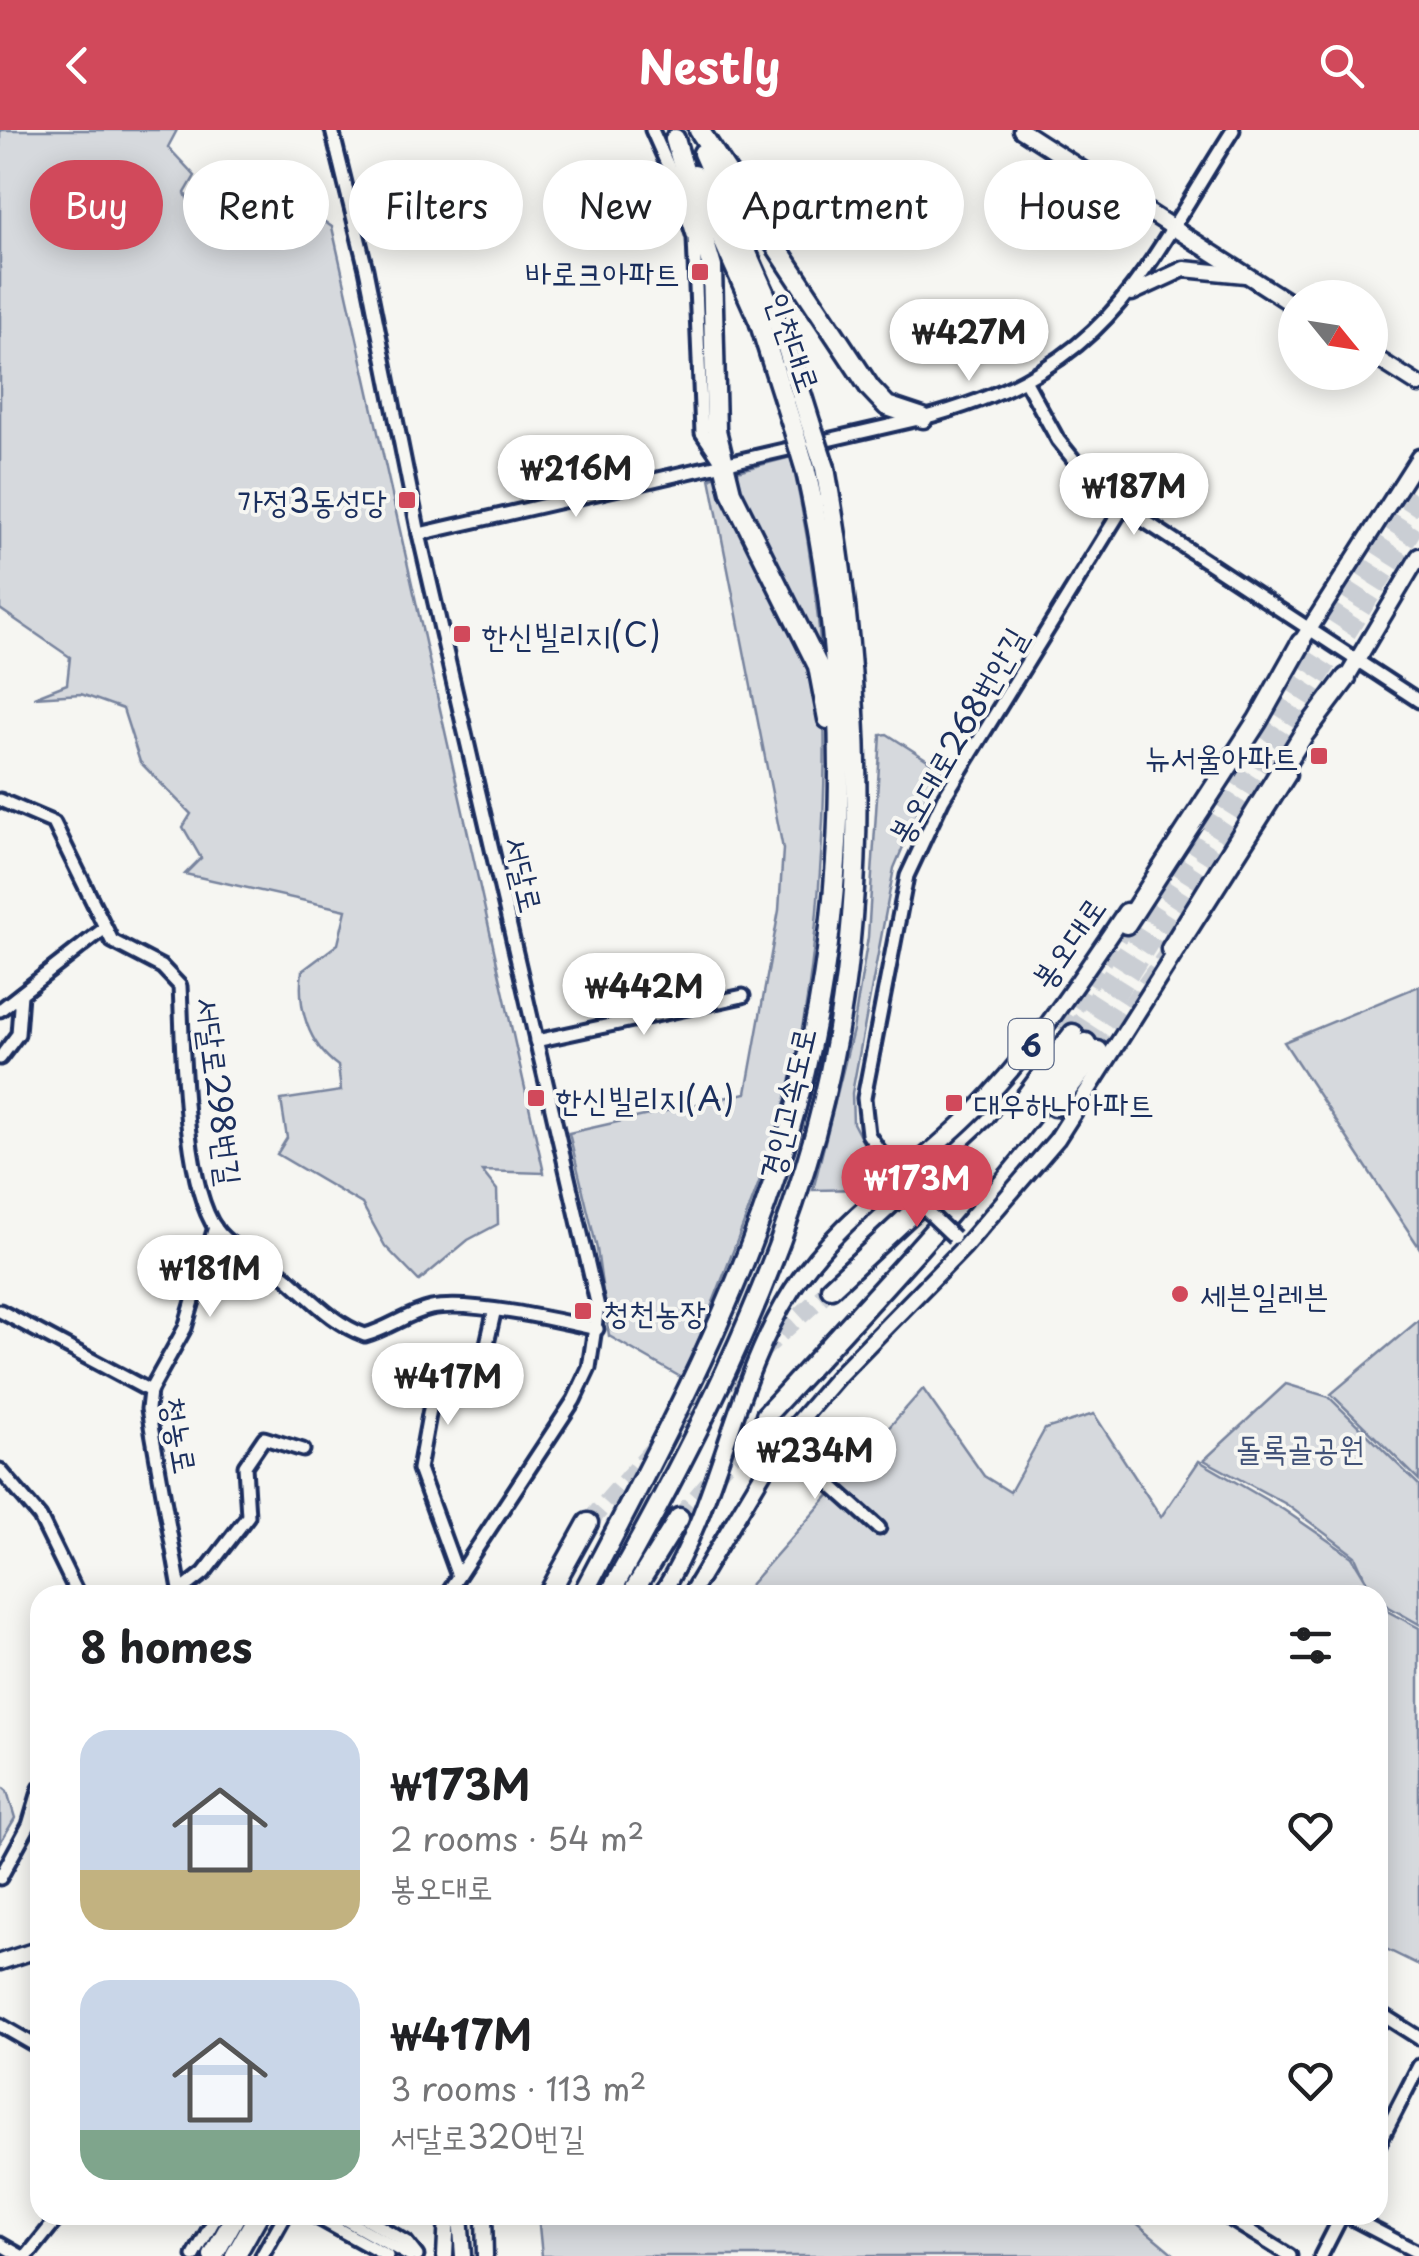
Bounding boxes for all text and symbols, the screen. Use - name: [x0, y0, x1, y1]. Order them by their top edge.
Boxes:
- text: Nestly: [639, 31, 780, 99]
- icon: back: [50, 38, 105, 93]
- icon: search: [1314, 38, 1369, 93]
- chip: Buy: [30, 160, 163, 250]
- chip: Rent: [183, 160, 329, 250]
- chip: Filters: [349, 160, 523, 250]
- chip: New: [543, 160, 687, 250]
- chip: Apartment: [707, 160, 964, 250]
- chip: House: [984, 160, 1156, 250]
- place label: 바로크아파트: [526, 248, 680, 296]
- marker: 바로크아파트: [689, 261, 711, 283]
- north arrow: [1278, 280, 1388, 390]
- map controls: [1278, 280, 1388, 390]
- street label: 인천대로: [756, 285, 834, 399]
- pin: ₩427M: [899, 299, 1039, 384]
- text: ₩427M: [912, 307, 1026, 355]
- pin: ₩216M: [506, 435, 646, 520]
- text: ₩216M: [520, 443, 632, 491]
- pin: ₩187M: [1064, 453, 1204, 538]
- text: ₩187M: [1082, 461, 1186, 509]
- place label: 가정3동성당: [237, 476, 387, 524]
- marker: 가정3동성당: [396, 489, 418, 511]
- place label: 한신빌리지(C): [482, 610, 661, 658]
- street label: 봉오대로268번안길: [874, 617, 1038, 853]
- marker: 한신빌리지(C): [451, 623, 473, 645]
- place label: 뉴서울아파트: [1145, 732, 1299, 780]
- marker: 뉴서울아파트: [1308, 745, 1330, 767]
- street label: 서달로: [493, 831, 557, 917]
- street label: 봉오대로: [1018, 886, 1116, 998]
- pin: ₩442M: [574, 953, 714, 1038]
- text: ₩442M: [584, 961, 704, 1009]
- street label: 서달로298번길: [185, 994, 255, 1188]
- road number: 6: [1008, 1019, 1054, 1069]
- street label: 경인고속도로: [745, 1022, 827, 1184]
- place label: 한신빌리지(A): [556, 1074, 734, 1122]
- place label: 대우하나아파트: [974, 1079, 1154, 1127]
- marker: 한신빌리지(A): [525, 1087, 547, 1109]
- marker: 대우하나아파트: [943, 1092, 965, 1114]
- pin: ₩173M: [847, 1145, 987, 1230]
- text: ₩173M: [864, 1153, 970, 1201]
- pin: ₩181M: [140, 1235, 280, 1320]
- text: ₩181M: [159, 1243, 261, 1291]
- place label: 세븐일레븐: [1200, 1270, 1329, 1318]
- marker: 세븐일레븐: [1169, 1283, 1191, 1305]
- place label: 청천농장: [603, 1287, 706, 1335]
- marker: 청천농장: [572, 1300, 594, 1322]
- pin: ₩417M: [378, 1343, 518, 1428]
- text: ₩417M: [394, 1351, 502, 1399]
- street label: 청농로: [151, 1393, 211, 1477]
- pin: ₩234M: [745, 1417, 885, 1502]
- park label: 돌록골공원: [1236, 1423, 1364, 1471]
- text: ₩234M: [756, 1425, 874, 1473]
- text: 8 homes: [80, 1614, 253, 1677]
- icon: filters: [1283, 1618, 1338, 1673]
- text: ₩173M: [390, 1751, 530, 1814]
- icon: home: [160, 1770, 280, 1890]
- icon: heart: [1283, 1803, 1338, 1858]
- text: 2 rooms · 54 m²: [390, 1814, 644, 1862]
- text: 봉오대로: [390, 1862, 493, 1910]
- text: ₩417M: [390, 2001, 532, 2064]
- icon: home: [160, 2020, 280, 2140]
- icon: heart: [1283, 2053, 1338, 2108]
- text: 3 rooms · 113 m²: [390, 2064, 647, 2112]
- text: 서달로320번길: [390, 2112, 585, 2160]

